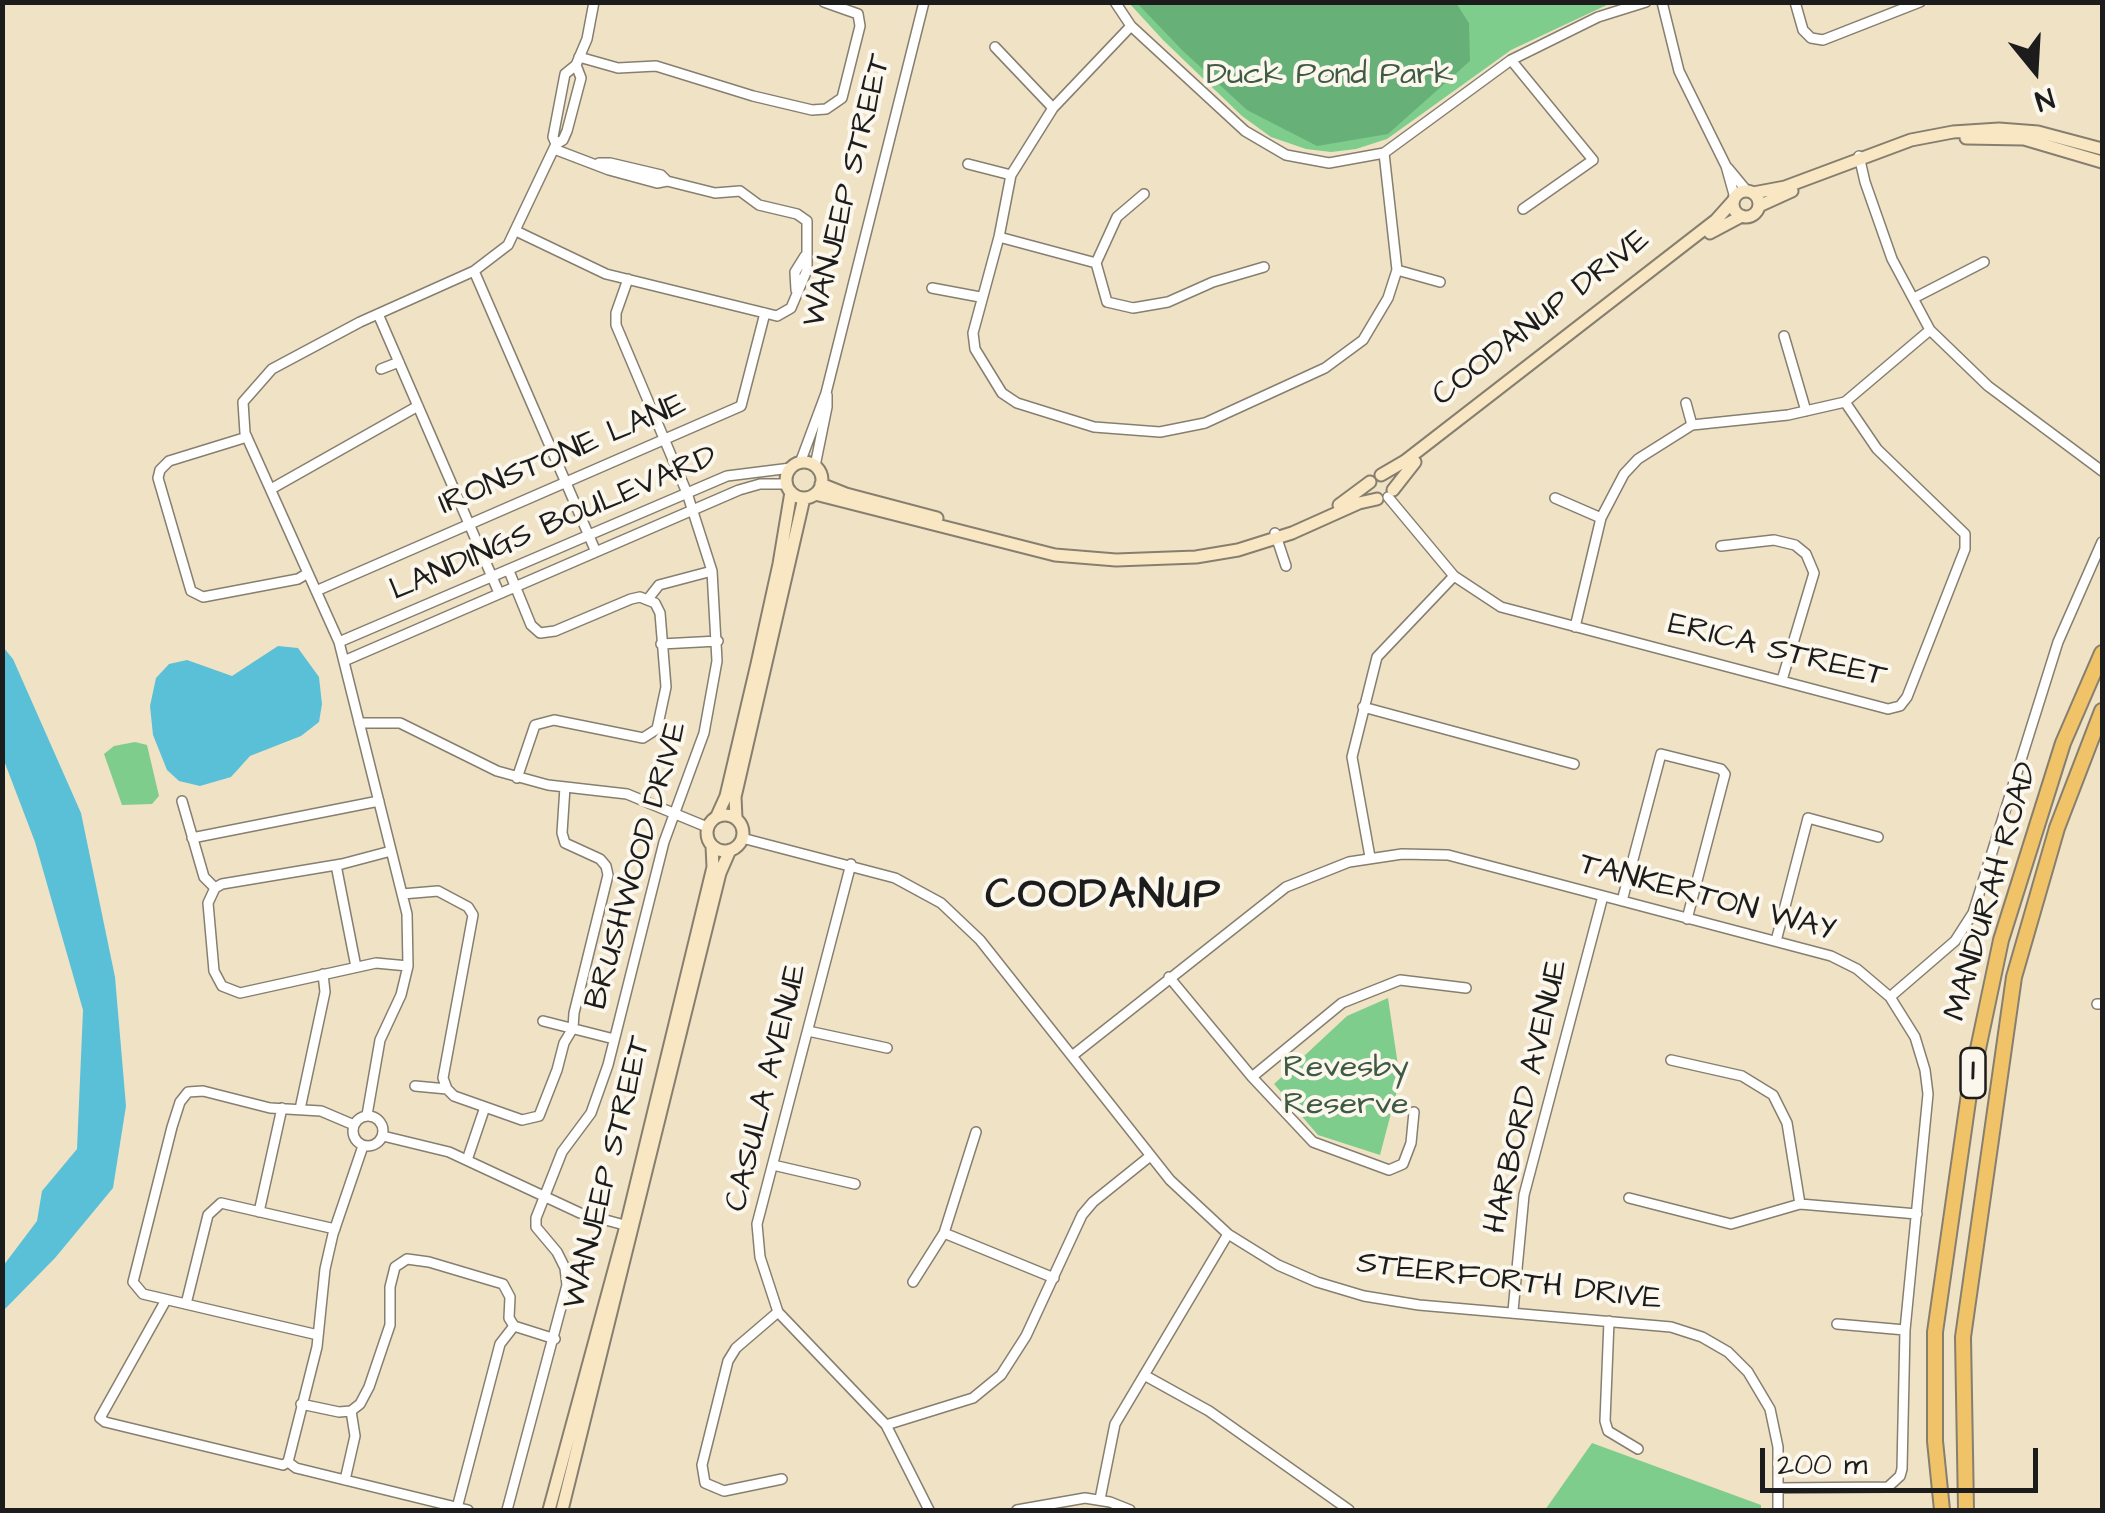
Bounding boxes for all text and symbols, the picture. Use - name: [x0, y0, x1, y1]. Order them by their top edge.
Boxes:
- north arrow: [1985, 20, 2085, 120]
- street label: WANJEEP STREET: [797, 51, 901, 331]
- park label: Duck Pond Park: [1206, 57, 1454, 95]
- text: N: [2030, 78, 2059, 120]
- street label: COODANUP DRIVE: [1426, 222, 1658, 416]
- street label: IRONSTONE LANE: [434, 387, 692, 525]
- street label: LANDINGS BOULEVARD: [385, 439, 723, 611]
- street label: ERICA STREET: [1664, 606, 1890, 698]
- street label: BRUSHWOOD DRIVE: [579, 718, 697, 1014]
- street label: MANDURAH ROAD: [1938, 758, 2048, 1026]
- street label: TANKERTON WAY: [1575, 846, 1839, 952]
- district label: COODANUP: [986, 873, 1222, 923]
- street label: HARBORD AVENUE: [1478, 956, 1578, 1238]
- street label: CASULA AVENUE: [719, 960, 817, 1216]
- street label: WANJEEP STREET: [557, 1033, 661, 1313]
- road number: 1: [1960, 1048, 1986, 1098]
- park label: Revesby Reserve: [1283, 1050, 1409, 1125]
- street label: STEERFORTH DRIVE: [1354, 1245, 1664, 1321]
- scale bar: [1765, 1428, 2042, 1490]
- text: 200 m: [1777, 1444, 1867, 1486]

